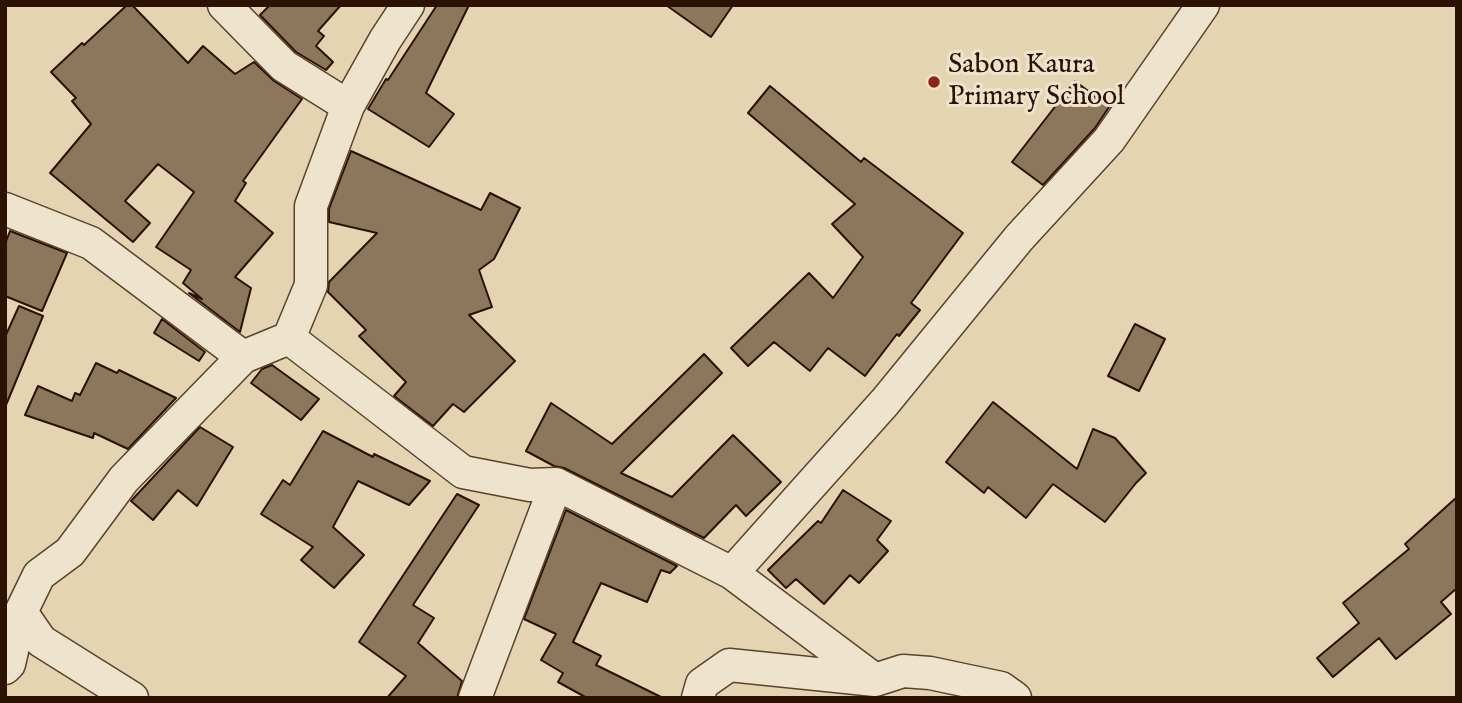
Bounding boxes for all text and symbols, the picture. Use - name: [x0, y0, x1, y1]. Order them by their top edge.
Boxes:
- place label: Sabon Kaura Primary School: [948, 49, 1125, 115]
- marker: Sabon Kaura Primary School: [926, 74, 942, 90]

